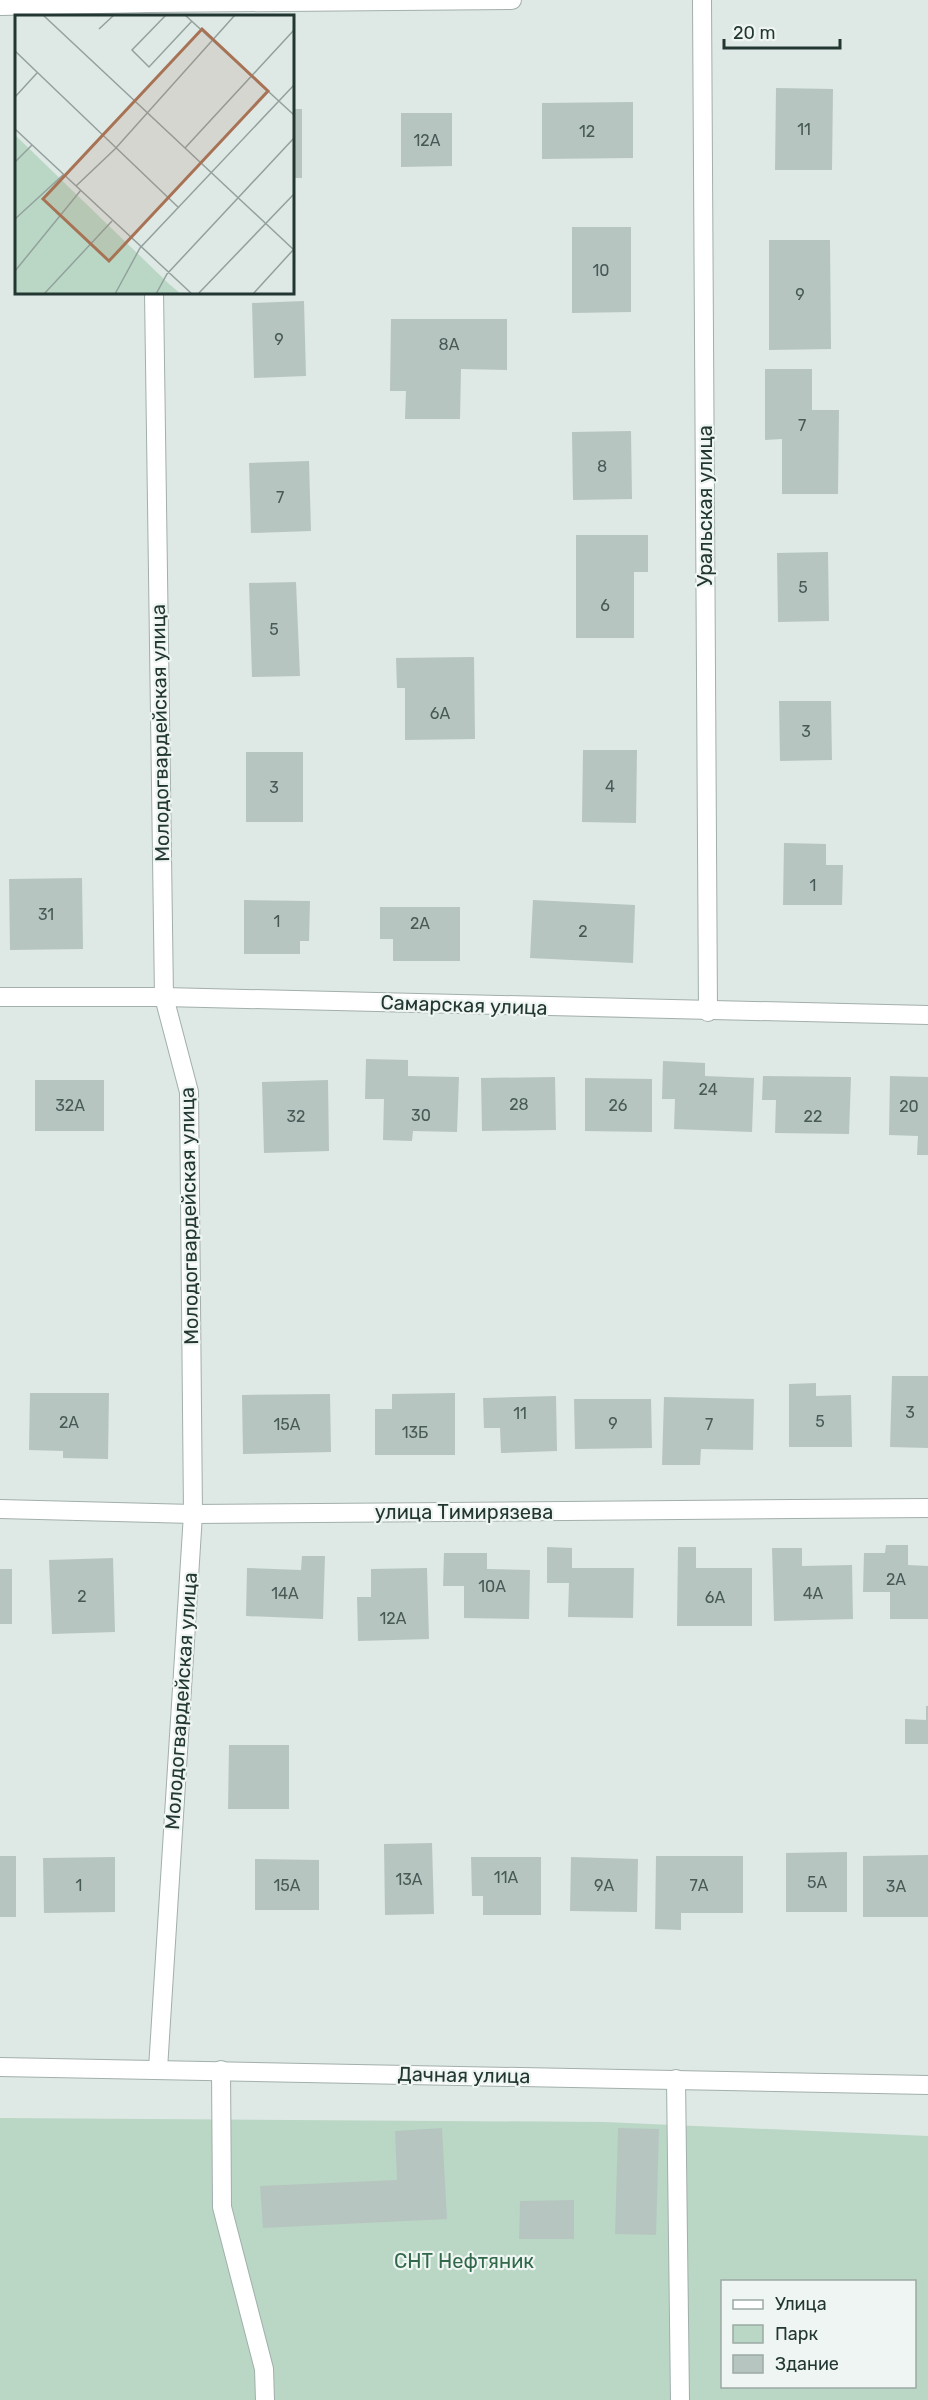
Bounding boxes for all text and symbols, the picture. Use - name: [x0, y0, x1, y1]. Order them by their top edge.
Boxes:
- scale bar: [724, 12, 840, 50]
- inset map: [15, 15, 294, 294]
- text: 20 m: [733, 22, 775, 44]
- house number: 11: [797, 120, 811, 139]
- house number: 12: [579, 122, 595, 141]
- house number: 12А: [414, 131, 441, 150]
- house number: 10: [592, 261, 610, 280]
- house number: 9: [795, 285, 805, 304]
- house number: 9: [274, 330, 284, 349]
- house number: 8А: [439, 335, 460, 354]
- house number: 7: [798, 416, 806, 435]
- street label: Уральская улица: [693, 425, 717, 587]
- house number: 8: [597, 457, 607, 476]
- house number: 7: [276, 488, 284, 507]
- house number: 5: [798, 578, 808, 597]
- house number: 6: [600, 596, 610, 615]
- street label: Молодогвардейская улица: [146, 604, 174, 862]
- house number: 5: [269, 620, 279, 639]
- house number: 6А: [430, 704, 450, 723]
- house number: 3: [801, 722, 811, 741]
- house number: 4: [605, 777, 615, 796]
- house number: 3: [269, 778, 279, 797]
- house number: 1: [810, 876, 816, 895]
- house number: 31: [38, 905, 54, 924]
- house number: 1: [274, 912, 280, 931]
- house number: 2А: [410, 914, 430, 933]
- house number: 2: [578, 922, 588, 941]
- street label: Самарская улица: [380, 990, 548, 1020]
- house number: 24: [698, 1080, 718, 1099]
- street label: Молодогвардейская улица: [175, 1087, 203, 1345]
- house number: 28: [509, 1095, 529, 1114]
- house number: 32А: [55, 1096, 85, 1115]
- house number: 26: [608, 1096, 628, 1115]
- house number: 20: [899, 1097, 919, 1116]
- house number: 30: [411, 1106, 431, 1125]
- house number: 32: [286, 1107, 306, 1126]
- house number: 22: [804, 1107, 822, 1126]
- house number: 3: [905, 1403, 915, 1422]
- house number: 11: [513, 1404, 527, 1423]
- house number: 5: [815, 1412, 825, 1431]
- house number: 2А: [59, 1413, 79, 1432]
- house number: 9: [608, 1414, 618, 1433]
- house number: 15А: [273, 1415, 301, 1434]
- house number: 7: [705, 1415, 713, 1434]
- house number: 13Б: [402, 1423, 428, 1442]
- street label: улица Тимирязева: [375, 1500, 553, 1524]
- house number: 2А: [886, 1570, 906, 1589]
- street label: Молодогвардейская улица: [160, 1571, 202, 1831]
- house number: 10А: [478, 1577, 506, 1596]
- house number: 14А: [271, 1584, 299, 1603]
- house number: 4А: [803, 1584, 824, 1603]
- house number: 2: [77, 1587, 87, 1606]
- house number: 6А: [705, 1588, 725, 1607]
- house number: 12А: [380, 1609, 407, 1628]
- house number: 11А: [494, 1868, 518, 1887]
- house number: 13А: [395, 1870, 423, 1889]
- house number: 5А: [807, 1873, 827, 1892]
- house number: 1: [76, 1876, 82, 1895]
- house number: 15А: [273, 1876, 301, 1895]
- house number: 9А: [594, 1876, 614, 1895]
- house number: 7А: [690, 1876, 709, 1895]
- house number: 3А: [886, 1877, 906, 1896]
- street label: Дачная улица: [397, 2062, 531, 2088]
- park label: СНТ Нефтяник: [394, 2249, 534, 2273]
- legend: [721, 2280, 916, 2388]
- text: Улица: [775, 2293, 827, 2315]
- text: Парк: [775, 2323, 819, 2345]
- text: Здание: [775, 2353, 839, 2375]

